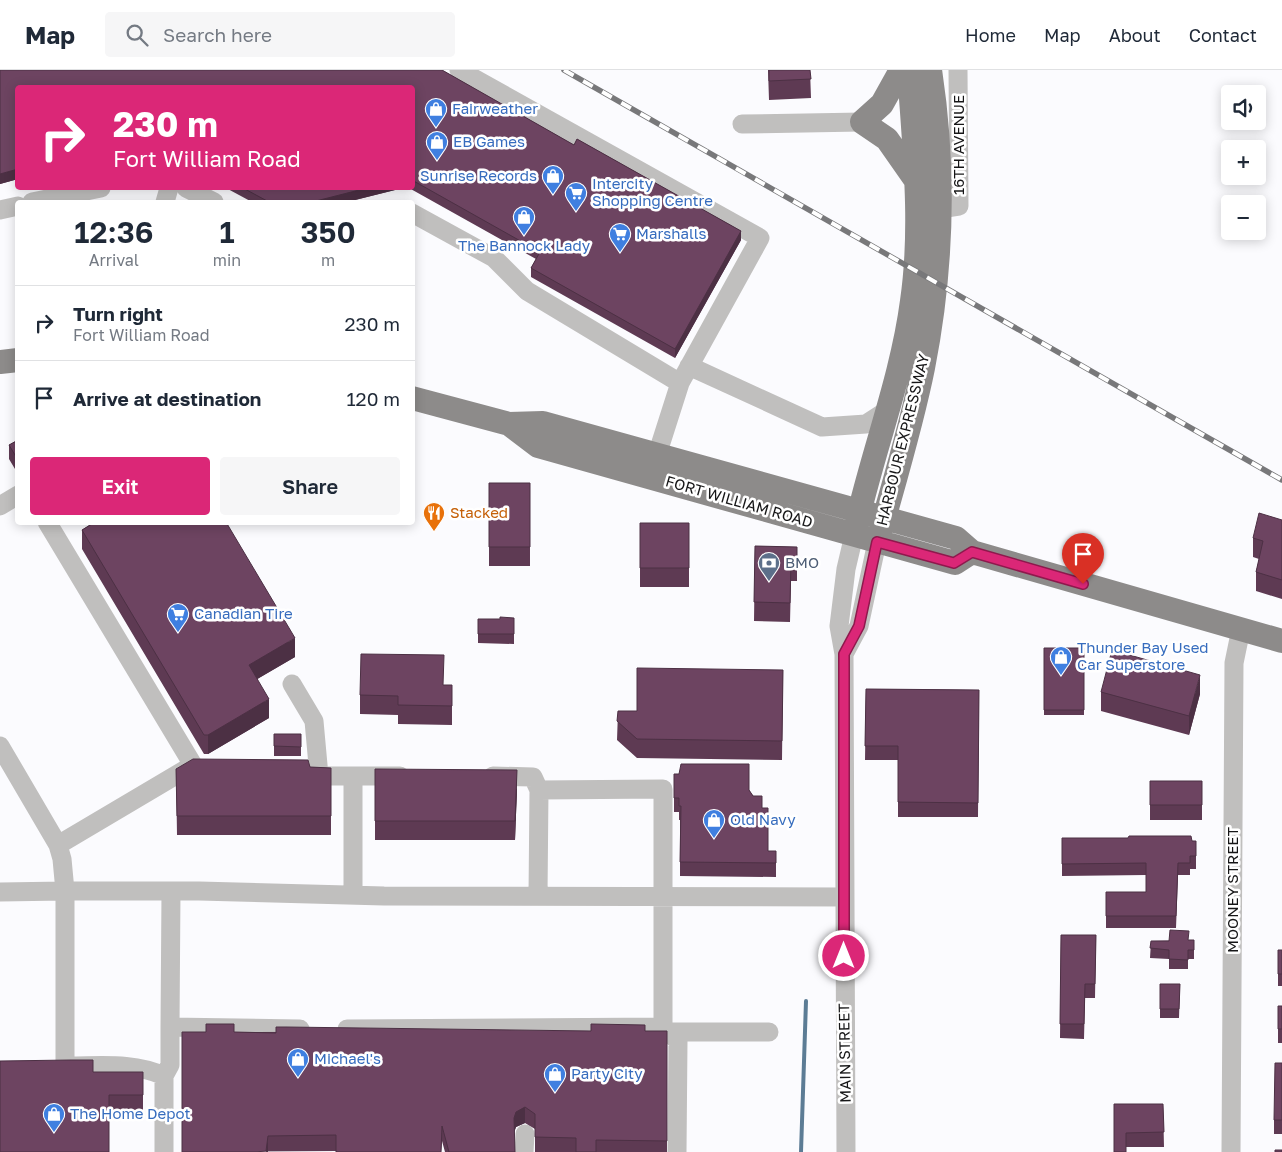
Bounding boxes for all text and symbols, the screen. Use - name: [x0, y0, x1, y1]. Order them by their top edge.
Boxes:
- search box: [105, 12, 455, 57]
- text: Map: [25, 20, 75, 49]
- icon: search: [123, 21, 151, 49]
- text: Search here: [163, 23, 272, 46]
- text: Home: [965, 24, 1016, 46]
- text: Map: [1044, 24, 1081, 46]
- text: About: [1109, 24, 1161, 46]
- text: Contact: [1189, 24, 1257, 46]
- map controls: [1221, 85, 1266, 240]
- button: sound: [1221, 85, 1266, 130]
- street label: 16TH AVENUE: [949, 95, 967, 195]
- shop icon: Fairweather: [424, 97, 448, 128]
- place label: Fairweather: [452, 99, 538, 117]
- text: 230 m: [113, 103, 218, 145]
- icon: right: [30, 105, 95, 170]
- shop icon: EB Games: [425, 130, 449, 161]
- place label: EB Games: [453, 132, 525, 150]
- button: +: [1221, 140, 1266, 185]
- text: Fort William Road: [113, 145, 301, 172]
- shop icon: Sunrise Records: [541, 164, 565, 195]
- place label: Sunrise Records: [420, 166, 537, 184]
- place label: Intercity Shopping Centre: [592, 174, 713, 209]
- supermarket icon: Intercity Shopping Centre: [564, 181, 588, 212]
- button: −: [1221, 195, 1266, 240]
- shop icon: The Bannock Lady: [512, 205, 536, 236]
- text: 12:36: [74, 214, 154, 250]
- text: 1: [219, 214, 235, 250]
- text: 350: [300, 214, 356, 250]
- supermarket icon: Marshalls: [608, 222, 632, 253]
- place label: Marshalls: [636, 224, 706, 242]
- place label: The Bannock Lady: [458, 236, 591, 254]
- text: Arrival: [89, 250, 139, 270]
- text: min: [213, 250, 241, 270]
- text: m: [321, 250, 335, 270]
- text: Turn right: [73, 302, 163, 325]
- icon: right: [30, 309, 58, 337]
- text: 230 m: [345, 312, 400, 335]
- text: Fort William Road: [73, 325, 210, 345]
- street label: HARBOUR EXPRESSWAY: [872, 352, 932, 528]
- icon: arrive: [30, 384, 58, 412]
- text: Arrive at destination: [73, 387, 261, 410]
- text: 120 m: [346, 387, 400, 410]
- button: Exit: [30, 457, 210, 515]
- button: Share: [220, 457, 400, 515]
- street label: FORT WILLIAM ROAD: [664, 471, 815, 531]
- restaurant icon: Stacked: [422, 501, 446, 532]
- place label: Stacked: [450, 503, 508, 521]
- pin: [1062, 533, 1104, 584]
- icon: arrive: [1069, 540, 1097, 568]
- bank icon: BMO: [757, 551, 781, 582]
- place label: BMO: [785, 553, 819, 571]
- supermarket icon: Canadian Tire: [166, 602, 190, 633]
- place label: Canadian Tire: [194, 604, 293, 622]
- place label: Thunder Bay Used Car Superstore: [1077, 638, 1209, 673]
- shop icon: Thunder Bay Used Car Superstore: [1049, 645, 1073, 676]
- shop icon: Old Navy: [702, 808, 726, 839]
- place label: Old Navy: [730, 810, 796, 828]
- street label: MOONEY STREET: [1223, 827, 1241, 953]
- position arrow: [817, 929, 869, 981]
- street label: MAIN STREET: [834, 1003, 854, 1103]
- shop icon: Michael's: [286, 1047, 310, 1078]
- place label: Michael's: [314, 1049, 381, 1067]
- shop icon: Party City: [543, 1062, 567, 1093]
- place label: Party City: [571, 1064, 643, 1082]
- shop icon: The Home Depot: [42, 1102, 66, 1133]
- place label: The Home Depot: [70, 1104, 191, 1122]

